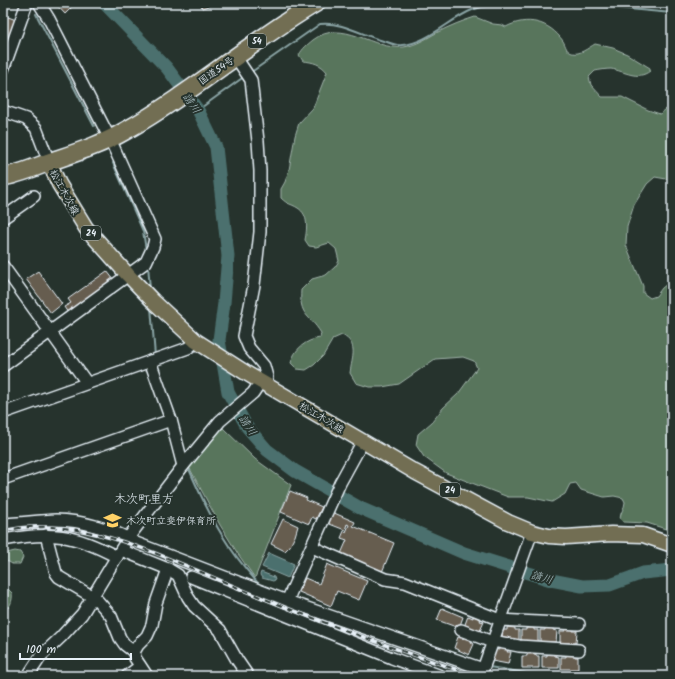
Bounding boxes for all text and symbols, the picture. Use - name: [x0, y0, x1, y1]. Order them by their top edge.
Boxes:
- road number: 54: [248, 34, 266, 48]
- street label: 国道54号: [195, 53, 238, 89]
- water label: 請川: [178, 89, 205, 118]
- street label: 松江木次線: [45, 167, 83, 218]
- road number: 24: [81, 226, 101, 240]
- street label: 松江木次線: [296, 398, 347, 438]
- water label: 請川: [234, 411, 261, 440]
- road number: 24: [440, 483, 460, 497]
- district label: 木次町里方: [114, 490, 174, 509]
- school or university icon: 木次町立斐伊保育所: [103, 510, 123, 530]
- place label: 木次町立斐伊保育所: [126, 513, 216, 529]
- water label: 請川: [529, 566, 555, 590]
- scale bar: [20, 635, 131, 661]
- text: 100 m: [26, 640, 57, 659]

